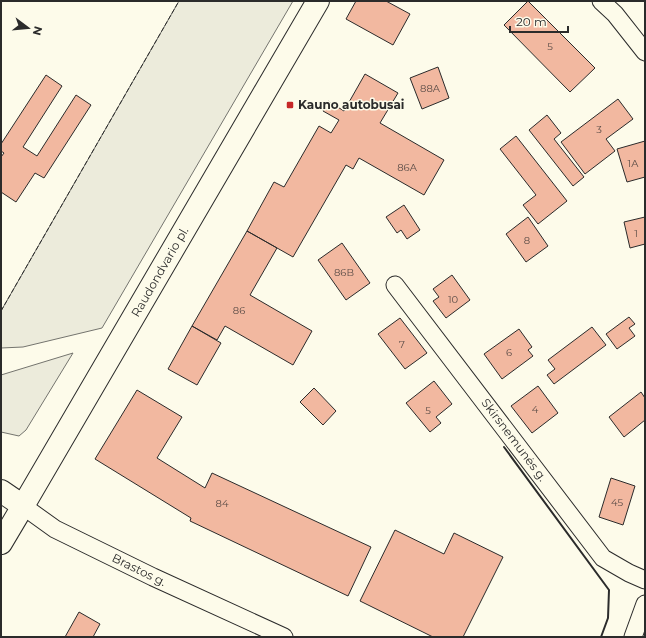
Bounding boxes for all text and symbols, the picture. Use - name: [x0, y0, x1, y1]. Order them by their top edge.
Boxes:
- north arrow: [8, 8, 48, 48]
- scale bar: [510, 8, 568, 34]
- text: 20 m: [516, 14, 547, 29]
- text: N: [30, 25, 46, 37]
- house number: 5: [547, 40, 553, 53]
- house number: 88A: [420, 82, 441, 95]
- place label: Kauno autobusai: [298, 97, 404, 112]
- marker: Kauno autobusai: [285, 100, 295, 110]
- house number: 3: [596, 123, 602, 136]
- house number: 1A: [628, 157, 639, 170]
- house number: 86A: [397, 161, 418, 174]
- street label: Raudondvario pl.: [128, 224, 191, 319]
- house number: 1: [634, 227, 638, 240]
- house number: 8: [524, 234, 530, 247]
- house number: 86B: [334, 266, 354, 279]
- house number: 10: [448, 293, 458, 306]
- house number: 86: [233, 304, 245, 317]
- house number: 7: [399, 338, 405, 351]
- house number: 6: [506, 346, 512, 359]
- street label: Skirsnemunės g.: [478, 395, 550, 484]
- house number: 4: [532, 403, 539, 416]
- house number: 5: [425, 404, 431, 417]
- house number: 45: [611, 496, 623, 509]
- house number: 84: [216, 497, 229, 510]
- street label: Brastos g.: [110, 550, 169, 589]

